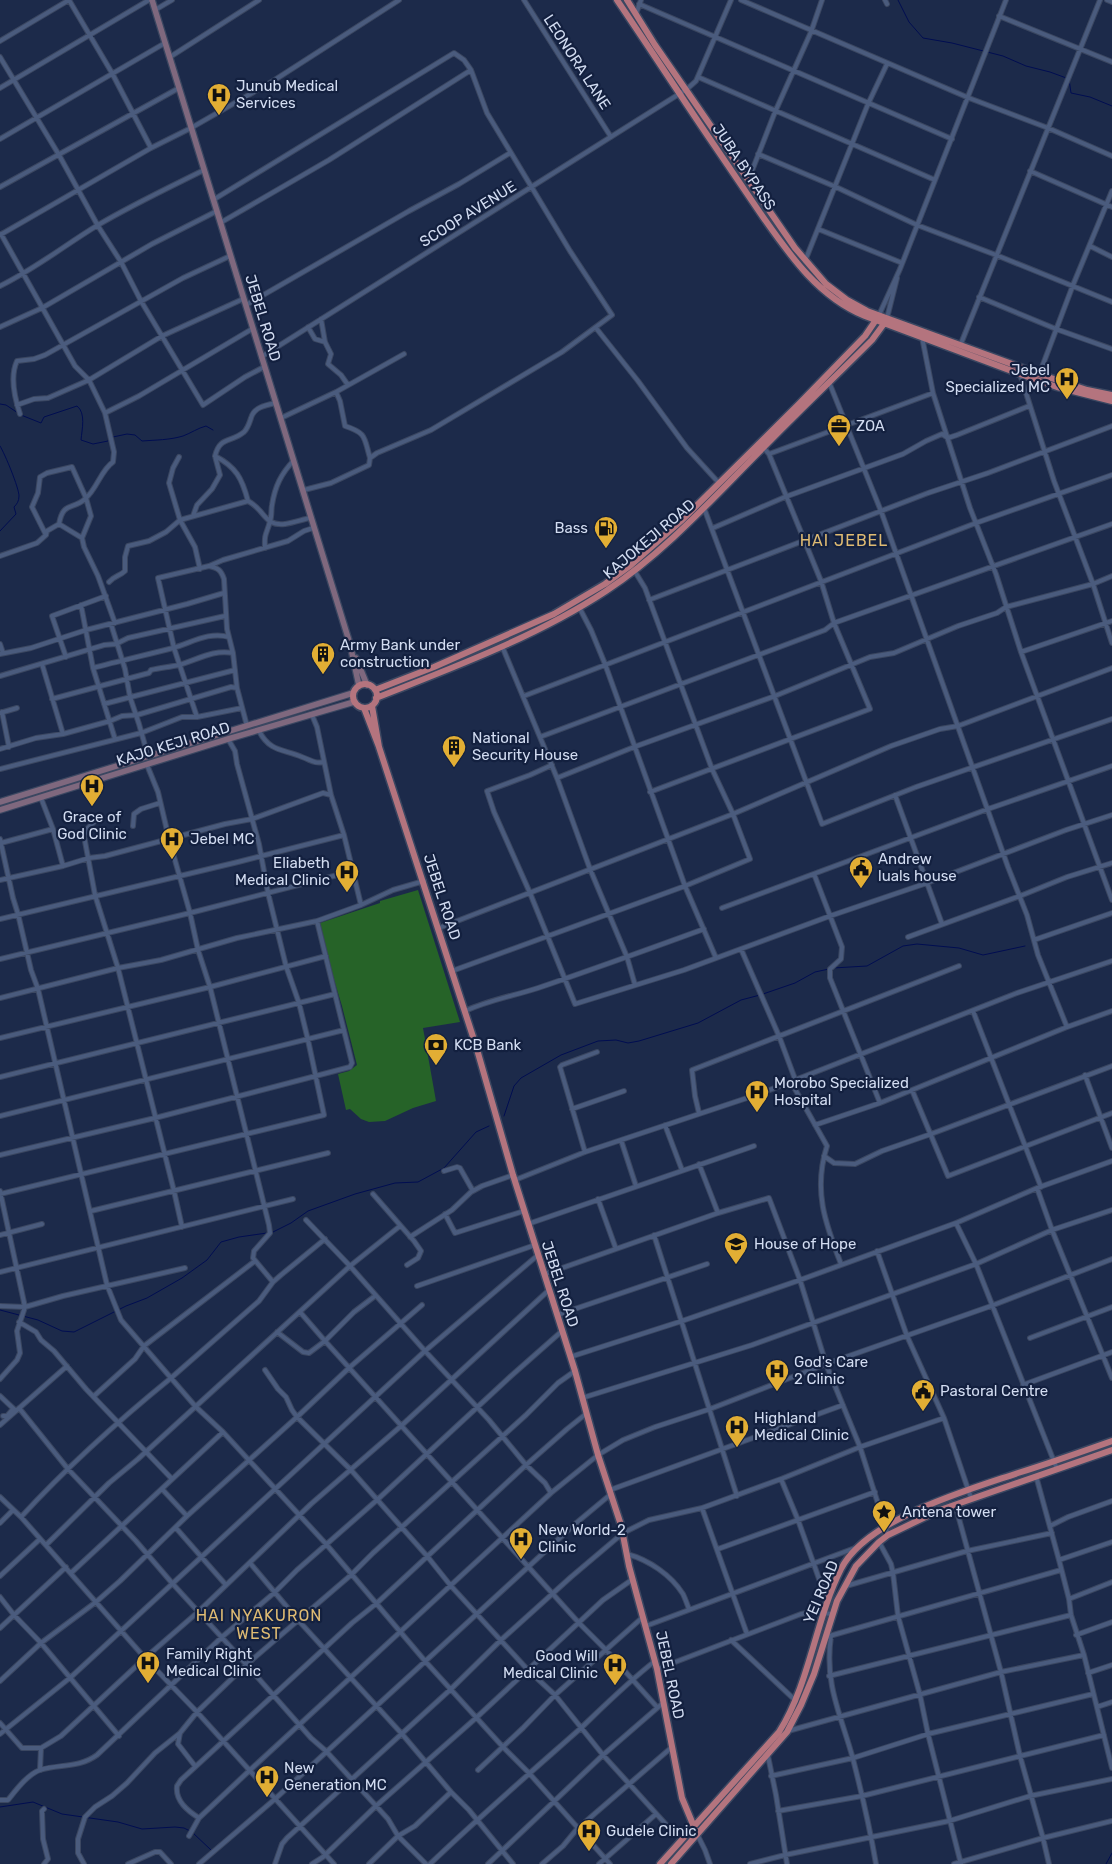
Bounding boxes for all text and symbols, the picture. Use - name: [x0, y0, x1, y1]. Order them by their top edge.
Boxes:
- street label: LEONORA LANE: [540, 11, 614, 113]
- place label: Junub Medical Services: [236, 77, 338, 112]
- hospital icon: Junub Medical Services: [206, 82, 232, 116]
- street label: JUBA BYPASS: [709, 120, 779, 214]
- street label: SCOOP AVENUE: [416, 177, 520, 251]
- street label: JEBEL ROAD: [241, 273, 285, 363]
- place label: Jebel Specialized MC: [945, 361, 1050, 396]
- hospital icon: Jebel Specialized MC: [1054, 366, 1080, 400]
- office icon: ZOA: [826, 413, 852, 447]
- place label: ZOA: [856, 417, 885, 435]
- street label: KAJOKEJI ROAD: [599, 495, 699, 583]
- fuel station icon: Bass: [593, 515, 619, 549]
- place label: Bass: [554, 519, 588, 537]
- district label: HAI JEBEL: [800, 531, 888, 550]
- place label: Army Bank under construction: [340, 636, 461, 671]
- building icon: Army Bank under construction: [310, 641, 336, 675]
- street label: KAJO KEJI ROAD: [114, 718, 232, 770]
- place label: National Security House: [472, 729, 578, 764]
- building icon: National Security House: [441, 734, 467, 768]
- hospital icon: Grace of God Clinic: [79, 773, 105, 807]
- place label: Grace of God Clinic: [57, 808, 127, 843]
- hospital icon: Jebel MC: [159, 826, 185, 860]
- place label: Jebel MC: [190, 830, 254, 848]
- place label: Andrew luals house: [878, 850, 957, 885]
- street label: JEBEL ROAD: [420, 852, 464, 942]
- place label: Eliabeth Medical Clinic: [235, 854, 330, 889]
- public building icon: Andrew luals house: [848, 855, 874, 889]
- hospital icon: Eliabeth Medical Clinic: [334, 859, 360, 893]
- bank icon: KCB Bank: [423, 1032, 449, 1066]
- place label: KCB Bank: [454, 1036, 522, 1054]
- place label: Morobo Specialized Hospital: [774, 1074, 909, 1109]
- hospital icon: Morobo Specialized Hospital: [744, 1079, 770, 1113]
- school or university icon: House of Hope: [723, 1231, 749, 1265]
- place label: House of Hope: [754, 1235, 856, 1253]
- street label: JEBEL ROAD: [538, 1239, 582, 1329]
- place label: God's Care 2 Clinic: [794, 1353, 868, 1388]
- hospital icon: God's Care 2 Clinic: [764, 1358, 790, 1392]
- public building icon: Pastoral Centre: [910, 1378, 936, 1412]
- place label: Pastoral Centre: [940, 1382, 1048, 1400]
- place label: Highland Medical Clinic: [754, 1409, 849, 1444]
- hospital icon: Highland Medical Clinic: [724, 1414, 750, 1448]
- place icon: Antena tower: [871, 1499, 897, 1533]
- place label: Antena tower: [902, 1503, 997, 1521]
- place label: New World-2 Clinic: [538, 1521, 626, 1556]
- hospital icon: New World-2 Clinic: [508, 1526, 534, 1560]
- street label: YEI ROAD: [800, 1558, 842, 1626]
- district label: HAI NYAKURON WEST: [196, 1606, 322, 1643]
- street label: JEBEL ROAD: [652, 1629, 688, 1721]
- place label: Family Right Medical Clinic: [166, 1645, 261, 1680]
- place label: Good Will Medical Clinic: [503, 1647, 598, 1682]
- hospital icon: Family Right Medical Clinic: [135, 1650, 161, 1684]
- hospital icon: Good Will Medical Clinic: [602, 1652, 628, 1686]
- place label: New Generation MC: [284, 1759, 387, 1794]
- hospital icon: New Generation MC: [254, 1764, 280, 1798]
- hospital icon: Gudele Clinic: [576, 1818, 602, 1852]
- place label: Gudele Clinic: [606, 1822, 697, 1840]

